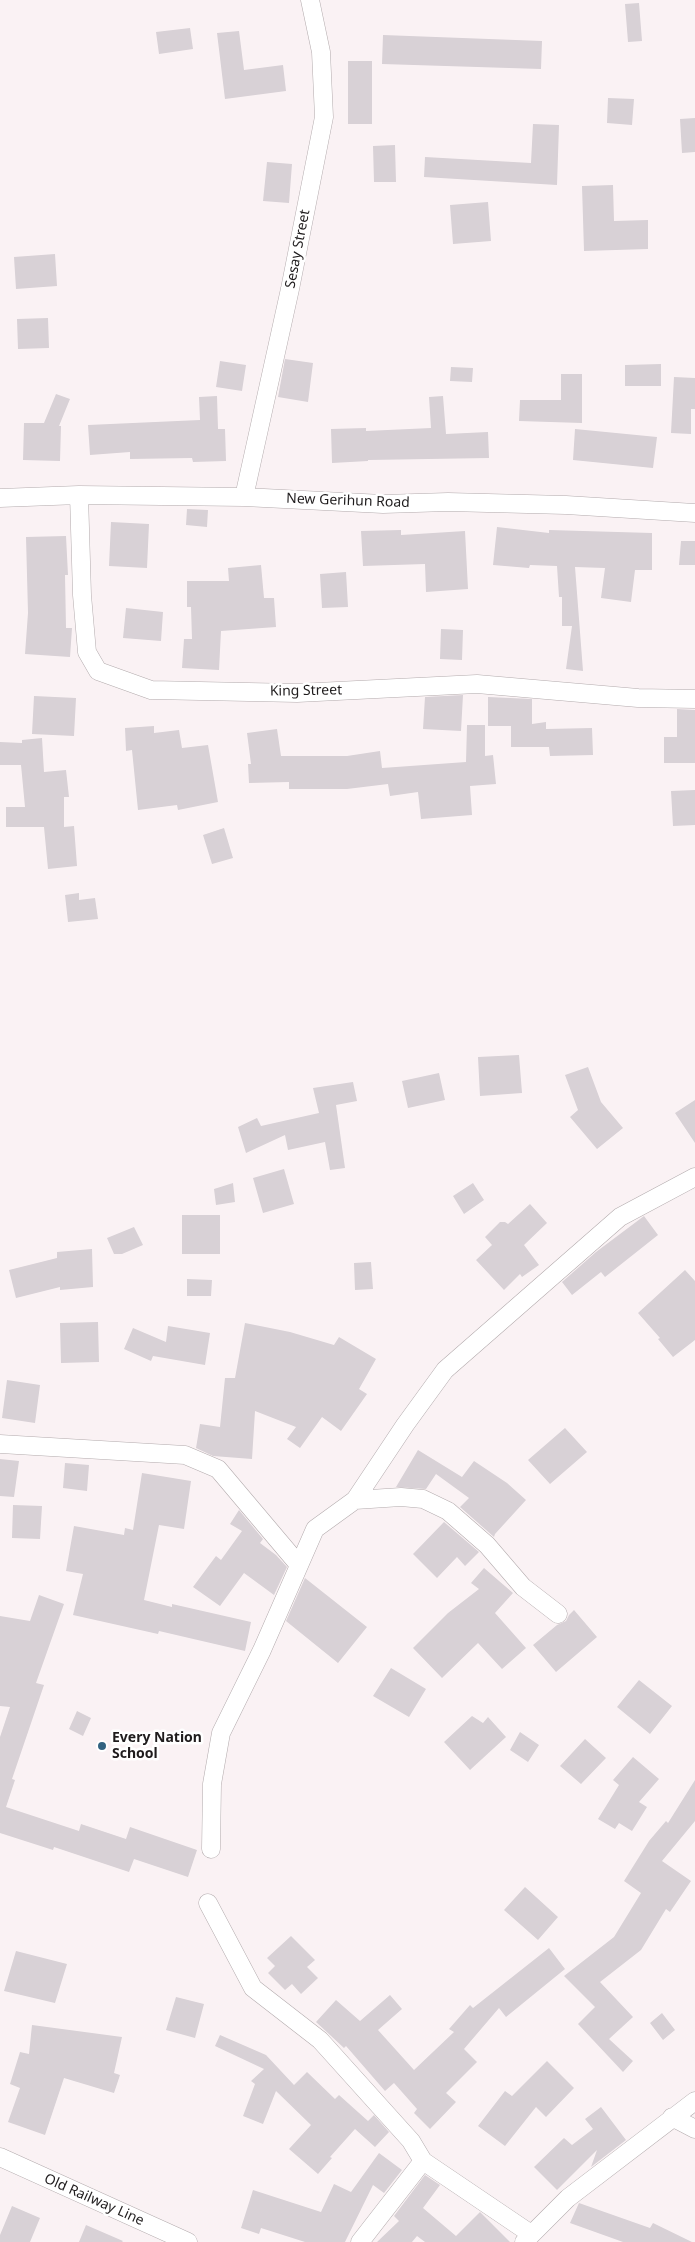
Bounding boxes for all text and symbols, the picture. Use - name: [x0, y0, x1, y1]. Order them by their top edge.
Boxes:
- street label: Sesay Street: [282, 208, 314, 290]
- street label: New Gerihun Road: [286, 490, 410, 512]
- street label: King Street: [270, 682, 342, 700]
- place label: Every Nation School: [112, 1730, 202, 1762]
- marker: Every Nation School: [96, 1740, 108, 1752]
- street label: Old Railway Line: [41, 2170, 147, 2230]

